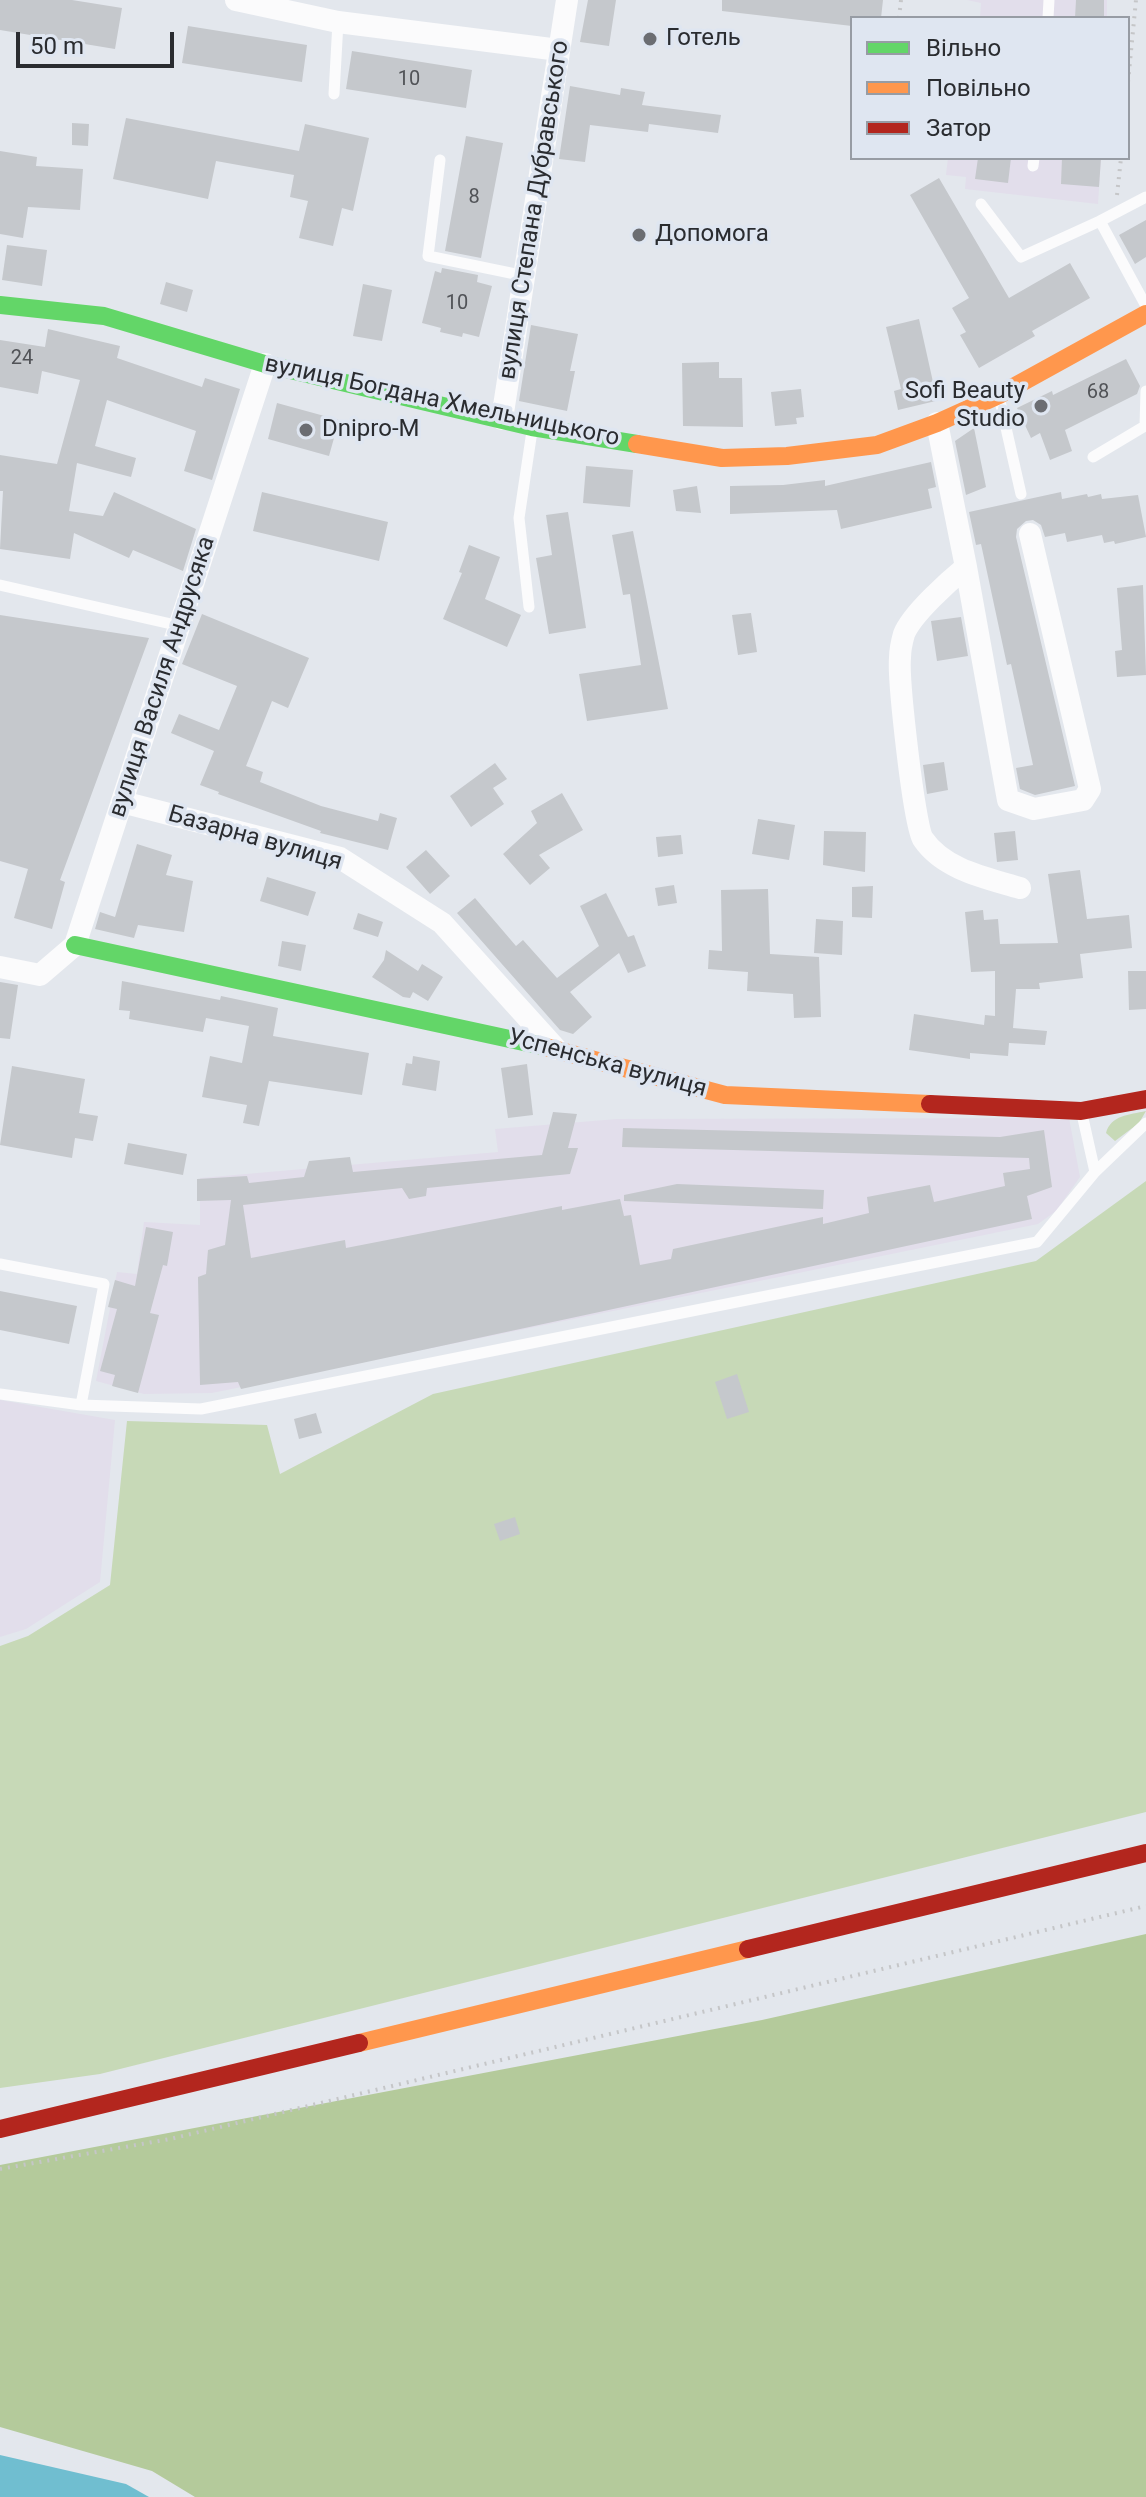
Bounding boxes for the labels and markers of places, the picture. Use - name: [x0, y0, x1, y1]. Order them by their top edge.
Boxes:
- place label: Готель: [666, 25, 741, 53]
- marker: Готель: [641, 30, 659, 48]
- place label: Допомога: [655, 221, 769, 249]
- marker: Допомога: [630, 226, 648, 244]
- place label: Sofi Beauty Studio: [905, 378, 1025, 434]
- marker: Sofi Beauty Studio: [1032, 397, 1050, 415]
- place label: Dnipro-M: [322, 416, 419, 444]
- marker: Dnipro-M: [297, 421, 315, 439]

